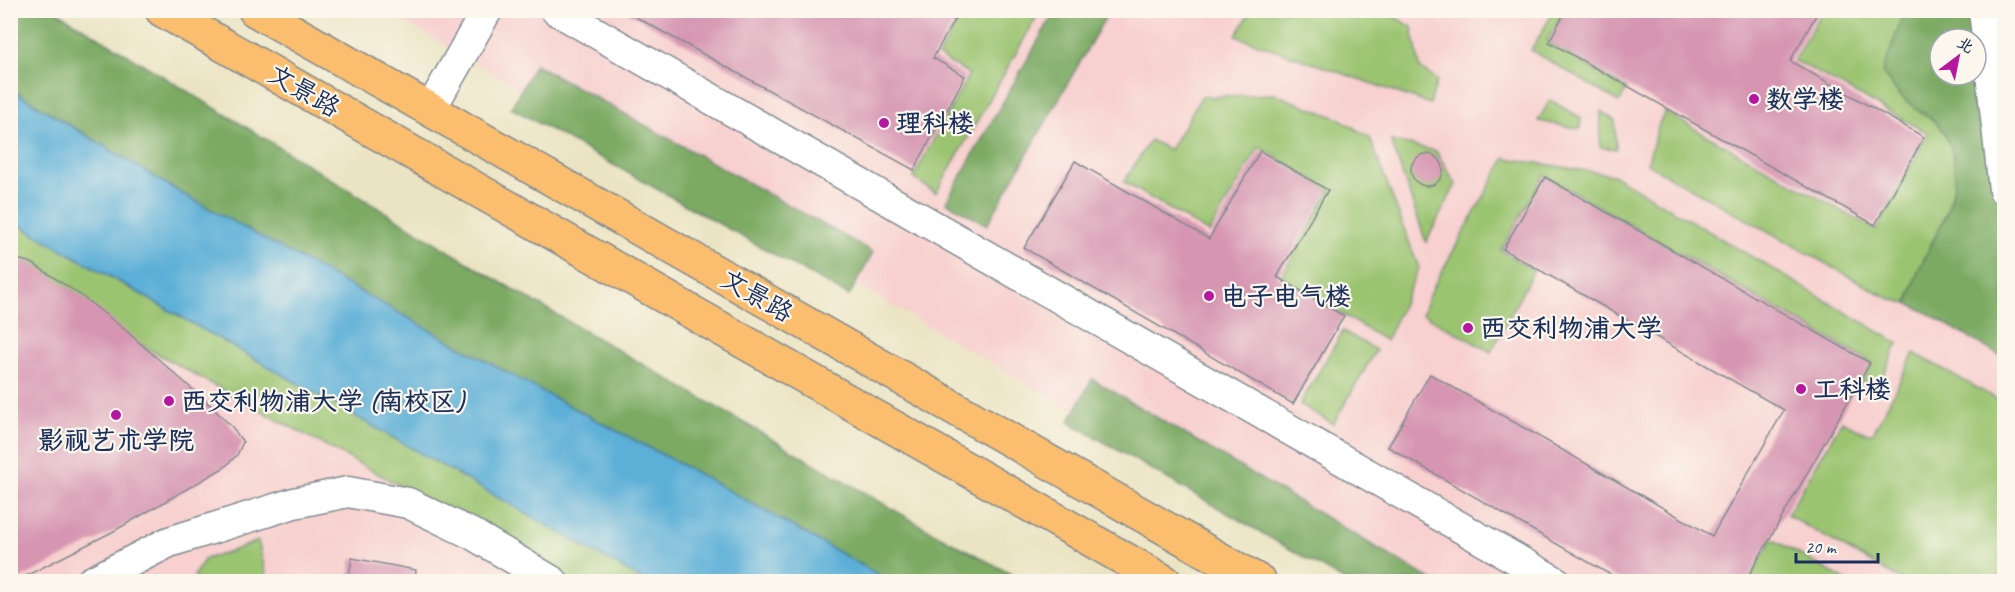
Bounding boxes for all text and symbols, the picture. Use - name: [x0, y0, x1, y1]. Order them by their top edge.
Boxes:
- north arrow: [1928, 27, 1988, 87]
- text: 北: [1953, 32, 1978, 58]
- street label: 文景路: [262, 57, 346, 125]
- place label: 数学楼: [1766, 83, 1844, 116]
- marker: 数学楼: [1747, 92, 1761, 106]
- place label: 理科楼: [896, 107, 974, 140]
- marker: 理科楼: [877, 116, 891, 130]
- street label: 文景路: [715, 262, 799, 330]
- place label: 电子电气楼: [1221, 280, 1351, 313]
- marker: 电子电气楼: [1202, 289, 1216, 303]
- place label: 西交利物浦大学: [1480, 312, 1662, 345]
- marker: 西交利物浦大学: [1461, 321, 1475, 335]
- place label: 工科楼: [1813, 373, 1891, 406]
- marker: 工科楼: [1794, 382, 1808, 396]
- place label: 西交利物浦大学 (南校区): [181, 385, 467, 418]
- marker: 西交利物浦大学 (南校区): [162, 394, 176, 408]
- marker: 影视艺术学院: [109, 408, 123, 422]
- place label: 影视艺术学院: [38, 424, 194, 457]
- scale bar: [1796, 526, 1878, 564]
- text: 20 m: [1805, 536, 1838, 558]

